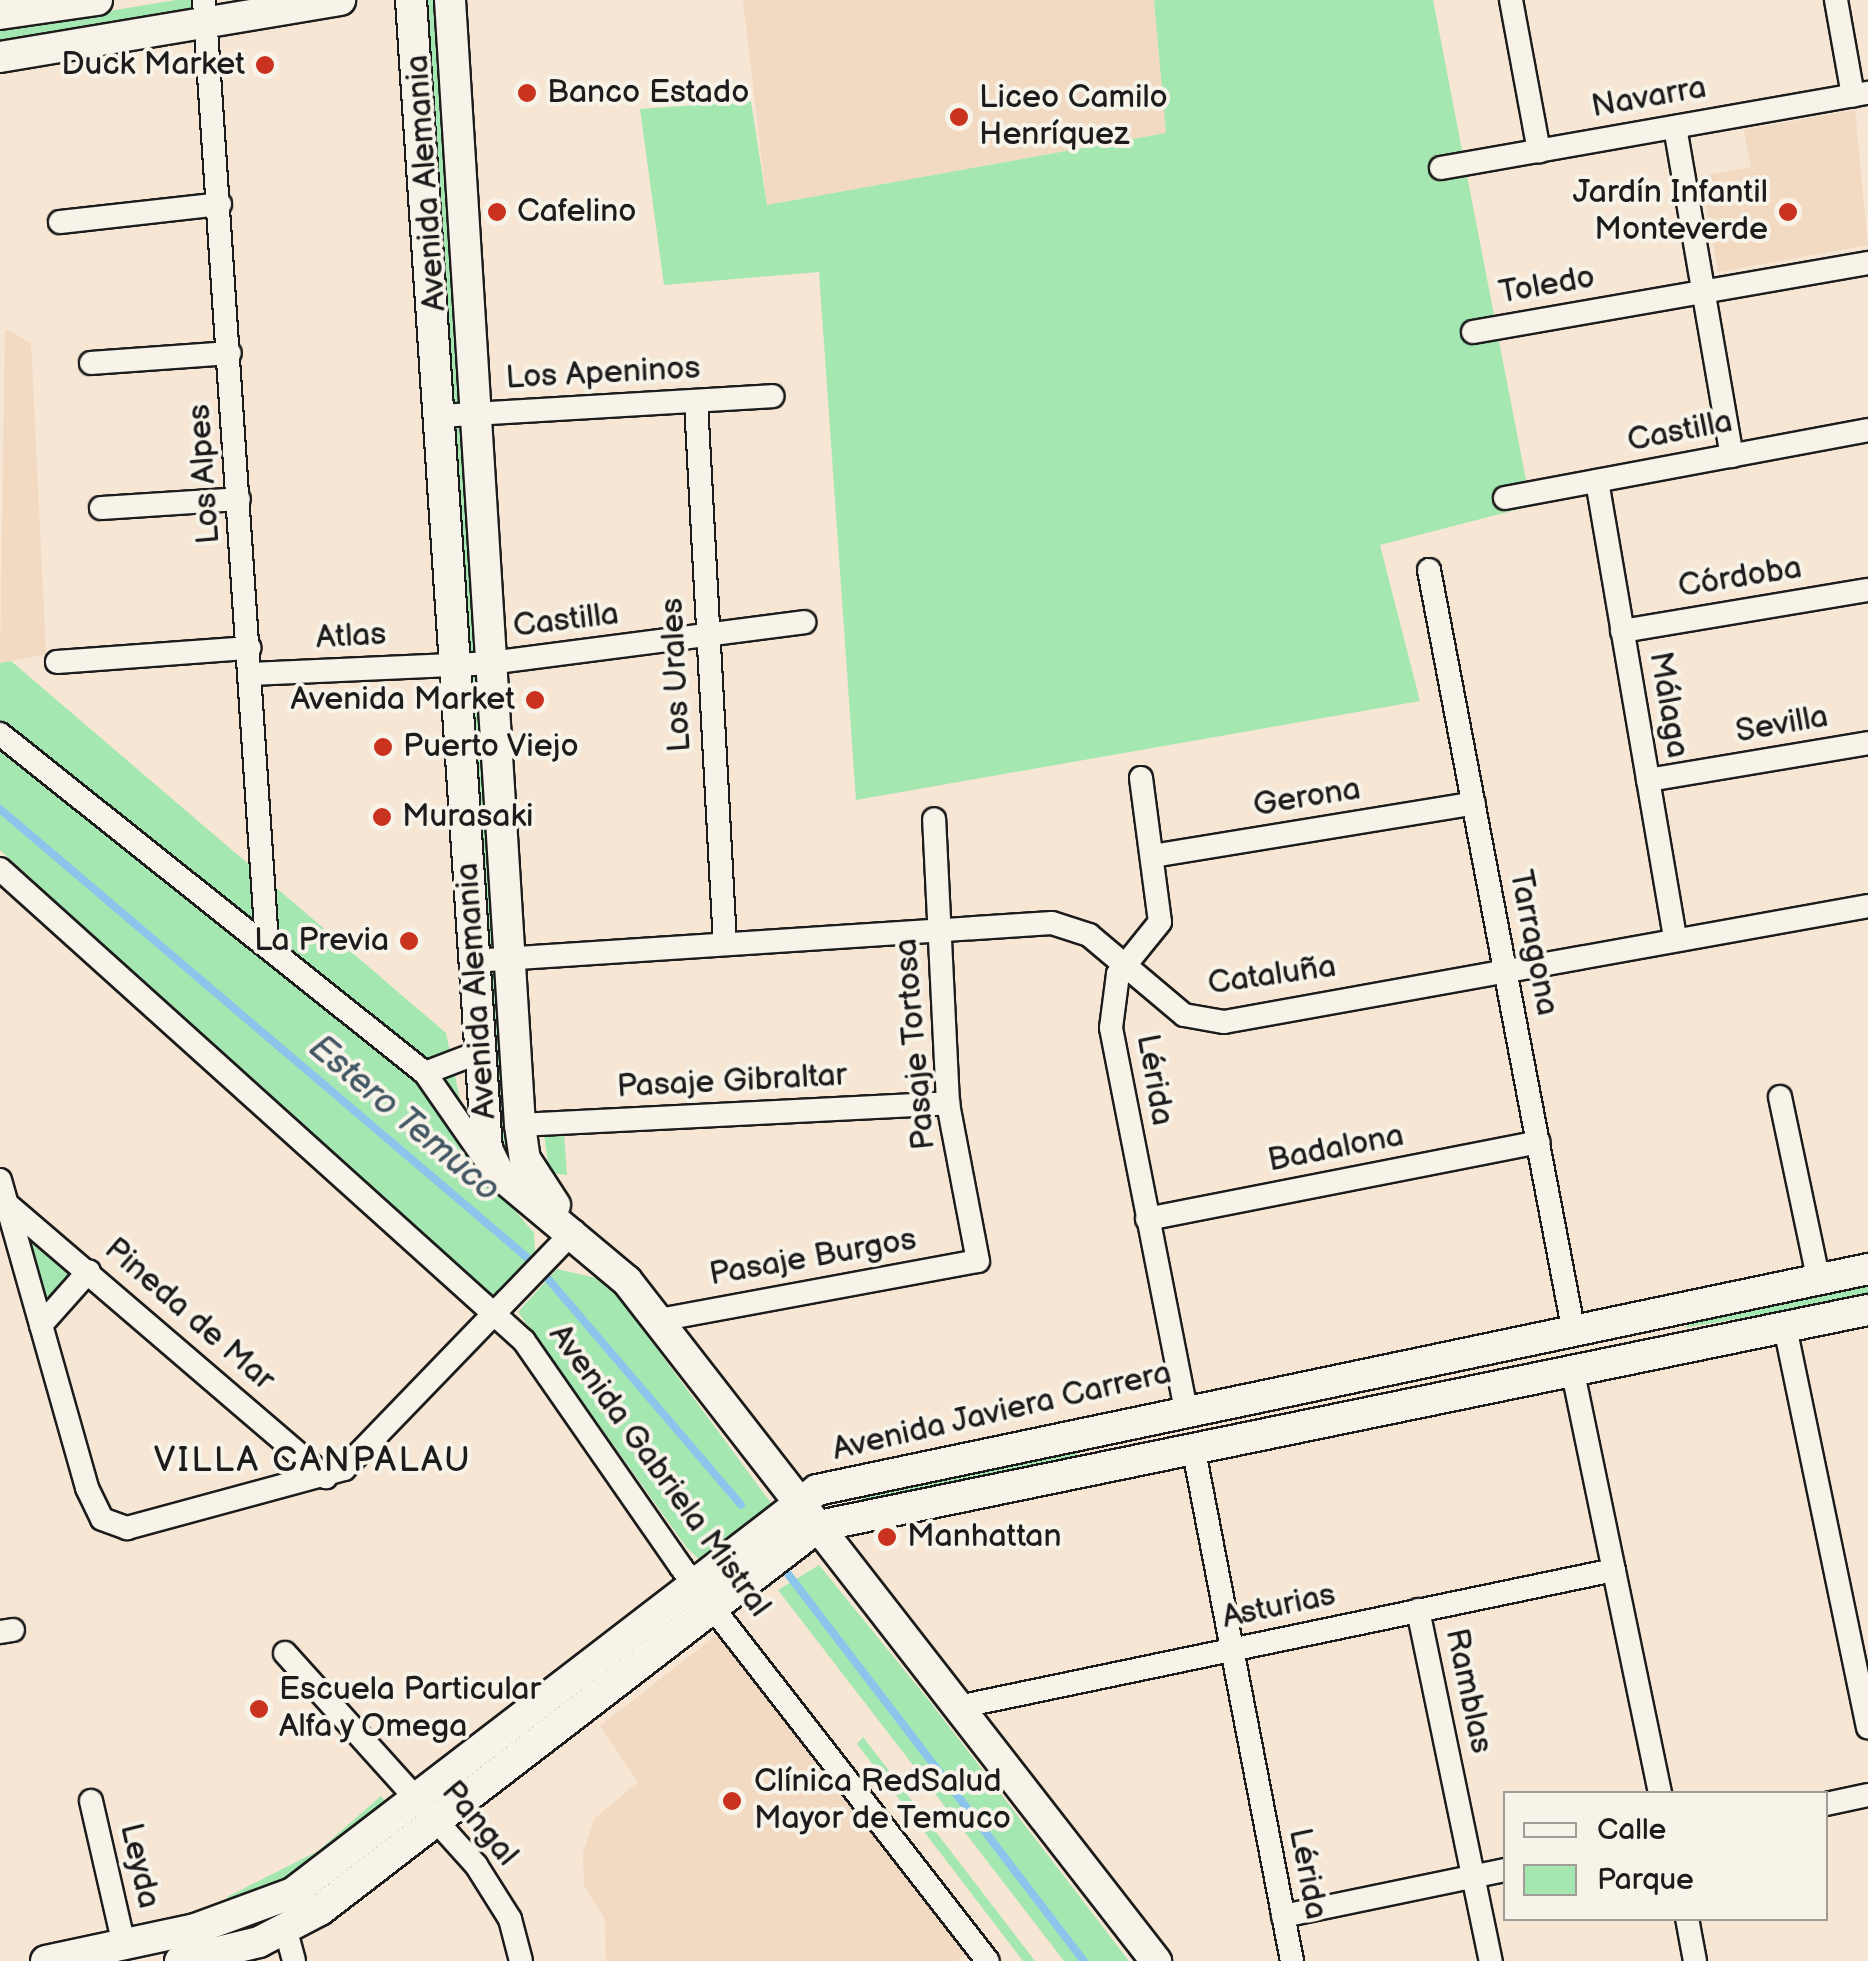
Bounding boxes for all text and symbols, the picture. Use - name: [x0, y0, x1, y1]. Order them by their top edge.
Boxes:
- place label: Duck Market: [61, 46, 245, 84]
- street label: Avenida Alemania: [399, 53, 455, 313]
- marker: Duck Market: [254, 54, 276, 76]
- street label: Navarra: [1589, 69, 1709, 127]
- place label: Banco Estado: [547, 74, 749, 112]
- place label: Liceo Camilo Henríquez: [979, 80, 1168, 155]
- marker: Banco Estado: [516, 82, 538, 104]
- marker: Liceo Camilo Henríquez: [948, 106, 970, 128]
- place label: Jardín Infantil Monteverde: [1573, 175, 1768, 250]
- place label: Cafelino: [517, 193, 636, 231]
- marker: Cafelino: [486, 201, 508, 223]
- marker: Jardín Infantil Monteverde: [1777, 201, 1799, 223]
- street label: Toledo: [1496, 259, 1598, 313]
- street label: Los Apeninos: [505, 350, 701, 398]
- street label: Los Alpes: [181, 403, 229, 545]
- street label: Castilla: [1624, 403, 1736, 461]
- street label: Córdoba: [1675, 549, 1805, 607]
- street label: Castilla: [511, 595, 621, 647]
- street label: Los Urales: [654, 597, 700, 753]
- street label: Atlas: [315, 616, 387, 658]
- street label: Málaga: [1640, 649, 1696, 761]
- place label: Avenida Market: [290, 681, 515, 719]
- marker: Avenida Market: [524, 689, 546, 711]
- street label: Sevilla: [1733, 698, 1831, 752]
- place label: Puerto Viejo: [403, 728, 580, 766]
- marker: Puerto Viejo: [372, 736, 394, 758]
- street label: Gerona: [1251, 771, 1363, 825]
- place label: Murasaki: [402, 798, 534, 836]
- marker: Murasaki: [371, 806, 393, 828]
- street label: Avenida Alemania: [449, 861, 505, 1121]
- street label: Tarragona: [1500, 867, 1566, 1019]
- place label: La Previa: [254, 922, 389, 960]
- marker: La Previa: [398, 930, 420, 952]
- street label: Pasaje Tortosa: [888, 936, 944, 1152]
- street label: Cataluña: [1205, 948, 1339, 1004]
- water label: Estero Temuco: [300, 1027, 508, 1211]
- street label: Lérida: [1127, 1031, 1181, 1129]
- street label: Pasaje Gibraltar: [616, 1057, 848, 1107]
- street label: Badalona: [1265, 1117, 1407, 1181]
- street label: Pasaje Burgos: [707, 1221, 919, 1295]
- street label: Pineda de Mar: [96, 1231, 282, 1399]
- street label: Avenida Gabriela Mistral: [540, 1317, 778, 1625]
- street label: Avenida Javiera Carrera: [828, 1354, 1176, 1470]
- district label: VILLA CANPALAU: [154, 1440, 472, 1482]
- place label: Manhattan: [907, 1518, 1061, 1556]
- marker: Manhattan: [876, 1526, 898, 1548]
- street label: Asturias: [1219, 1576, 1339, 1638]
- street label: Ramblas: [1436, 1625, 1500, 1757]
- place label: Escuela Particular Alfa y Omega: [279, 1672, 541, 1747]
- marker: Escuela Particular Alfa y Omega: [248, 1698, 270, 1720]
- place label: Clínica RedSalud Mayor de Temuco: [754, 1764, 1012, 1839]
- street label: Pangal: [433, 1774, 525, 1874]
- marker: Clínica RedSalud Mayor de Temuco: [719, 1788, 745, 1814]
- legend: [1503, 1791, 1828, 1921]
- text: Calle: [1597, 1812, 1666, 1848]
- street label: Leyda: [111, 1820, 167, 1912]
- street label: Lérida: [1279, 1825, 1335, 1923]
- text: Parque: [1597, 1862, 1694, 1898]

